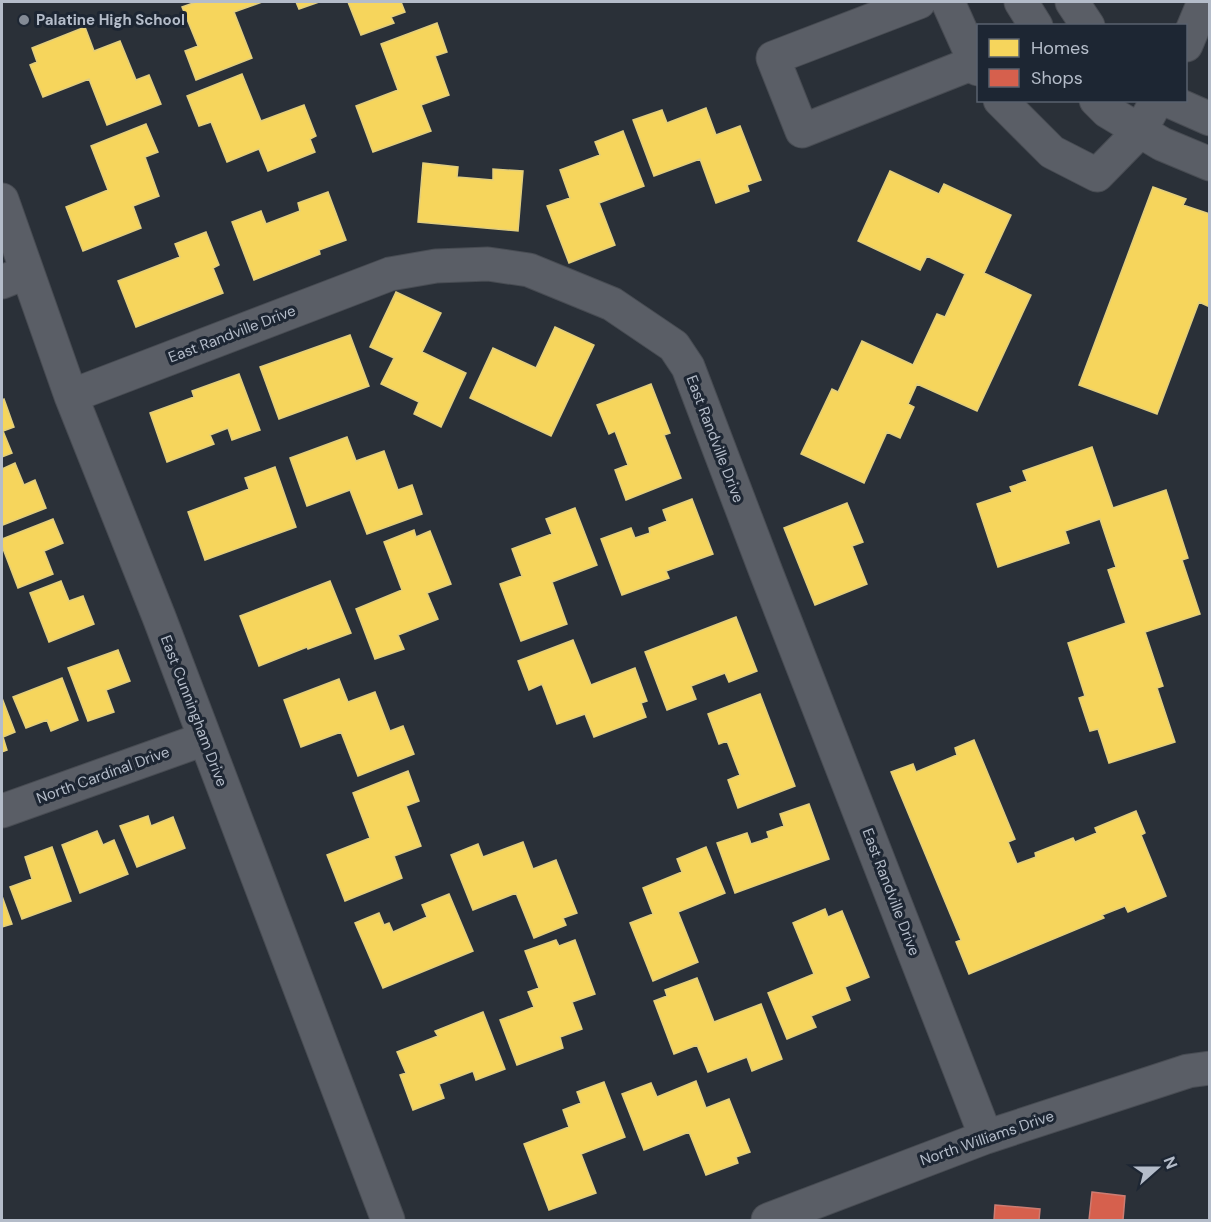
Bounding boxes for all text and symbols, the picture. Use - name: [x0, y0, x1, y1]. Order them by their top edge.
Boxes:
- place label: Palatine High School: [36, 10, 185, 30]
- marker: Palatine High School: [17, 13, 31, 27]
- legend: [977, 24, 1187, 102]
- text: Homes: [1031, 36, 1089, 60]
- text: Shops: [1031, 66, 1083, 90]
- street label: East Randville Drive: [165, 301, 299, 367]
- street label: East Randville Drive: [682, 372, 748, 506]
- street label: East Cunningham Drive: [156, 632, 232, 790]
- street label: North Cardinal Drive: [34, 742, 172, 808]
- street label: East Randville Drive: [858, 825, 924, 959]
- street label: North Williams Drive: [917, 1106, 1057, 1170]
- north arrow: [1127, 1138, 1187, 1198]
- text: N: [1159, 1154, 1182, 1172]

